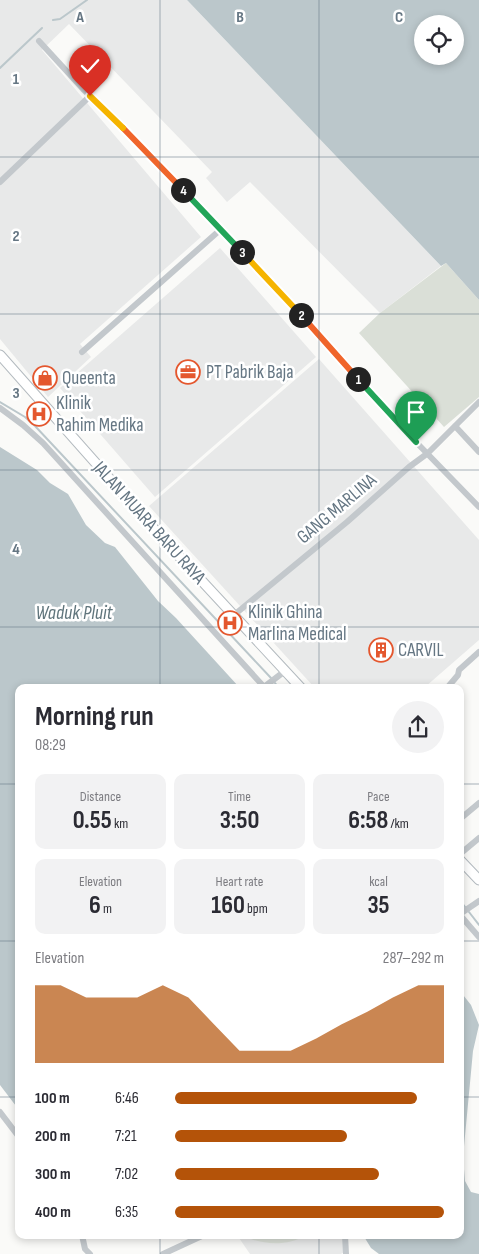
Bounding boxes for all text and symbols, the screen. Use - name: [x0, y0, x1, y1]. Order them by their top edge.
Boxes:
- text: A: [75, 8, 84, 27]
- text: B: [236, 8, 244, 27]
- text: C: [395, 8, 403, 27]
- map controls: [414, 15, 464, 65]
- button: locate: [414, 15, 464, 65]
- pin: [69, 45, 111, 96]
- icon: check: [76, 52, 104, 80]
- text: 1: [13, 70, 20, 89]
- pin: 4: [170, 178, 196, 202]
- text: 4: [180, 182, 187, 199]
- text: 2: [12, 227, 20, 246]
- pin: 3: [230, 240, 254, 264]
- text: 3: [239, 244, 246, 261]
- pin: 2: [288, 302, 314, 328]
- text: 2: [298, 307, 305, 324]
- office icon: PT Pabrik Baja: [175, 359, 201, 385]
- place label: PT Pabrik Baja: [206, 361, 294, 384]
- shop icon: Queenta: [32, 365, 58, 391]
- pin: 1: [346, 366, 370, 392]
- place label: Queenta: [62, 367, 116, 390]
- text: 1: [356, 371, 361, 388]
- text: 3: [12, 384, 20, 403]
- pin: [395, 391, 437, 442]
- place label: Klinik Rahim Medika: [56, 392, 144, 437]
- icon: arrive: [402, 398, 430, 426]
- hospital icon: Klinik Rahim Medika: [26, 401, 52, 427]
- street label: JALAN MUARA BARU RAYA: [87, 456, 211, 590]
- street label: GANG MARLINA: [293, 469, 382, 549]
- text: 4: [12, 540, 20, 559]
- water label: Waduk Pluit: [35, 601, 114, 625]
- place label: Klinik Ghina Marlina Medical: [248, 601, 347, 646]
- hospital icon: Klinik Ghina Marlina Medical: [217, 610, 243, 636]
- building icon: CARVIL: [368, 637, 394, 663]
- place label: CARVIL: [398, 639, 443, 662]
- text: Morning run: [35, 700, 154, 733]
- button: share: [392, 701, 444, 753]
- text: 08:29: [35, 736, 66, 755]
- text: Distance: [80, 788, 121, 805]
- text: Time: [228, 788, 251, 805]
- text: Pace: [367, 788, 390, 805]
- text: 0.55: [73, 805, 112, 836]
- text: 3:50: [220, 805, 259, 836]
- text: 6:58: [348, 805, 388, 836]
- text: km: [112, 815, 128, 832]
- text: /km: [388, 815, 409, 832]
- text: Elevation: [79, 873, 122, 890]
- text: Heart rate: [216, 873, 263, 890]
- text: kcal: [369, 873, 388, 890]
- text: 6: [89, 890, 101, 921]
- text: 160: [211, 890, 245, 921]
- text: 35: [367, 890, 390, 921]
- text: m: [101, 900, 112, 917]
- text: bpm: [245, 900, 268, 917]
- text: Elevation: [35, 949, 84, 968]
- text: 287–292 m: [383, 949, 444, 968]
- text: 100 m: [35, 1089, 70, 1108]
- text: 6:46: [115, 1089, 139, 1108]
- text: 200 m: [35, 1127, 70, 1146]
- text: 7:21: [115, 1127, 137, 1146]
- text: 300 m: [35, 1165, 71, 1184]
- text: 7:02: [115, 1165, 138, 1184]
- text: 400 m: [35, 1203, 71, 1222]
- text: 6:35: [115, 1203, 138, 1222]

